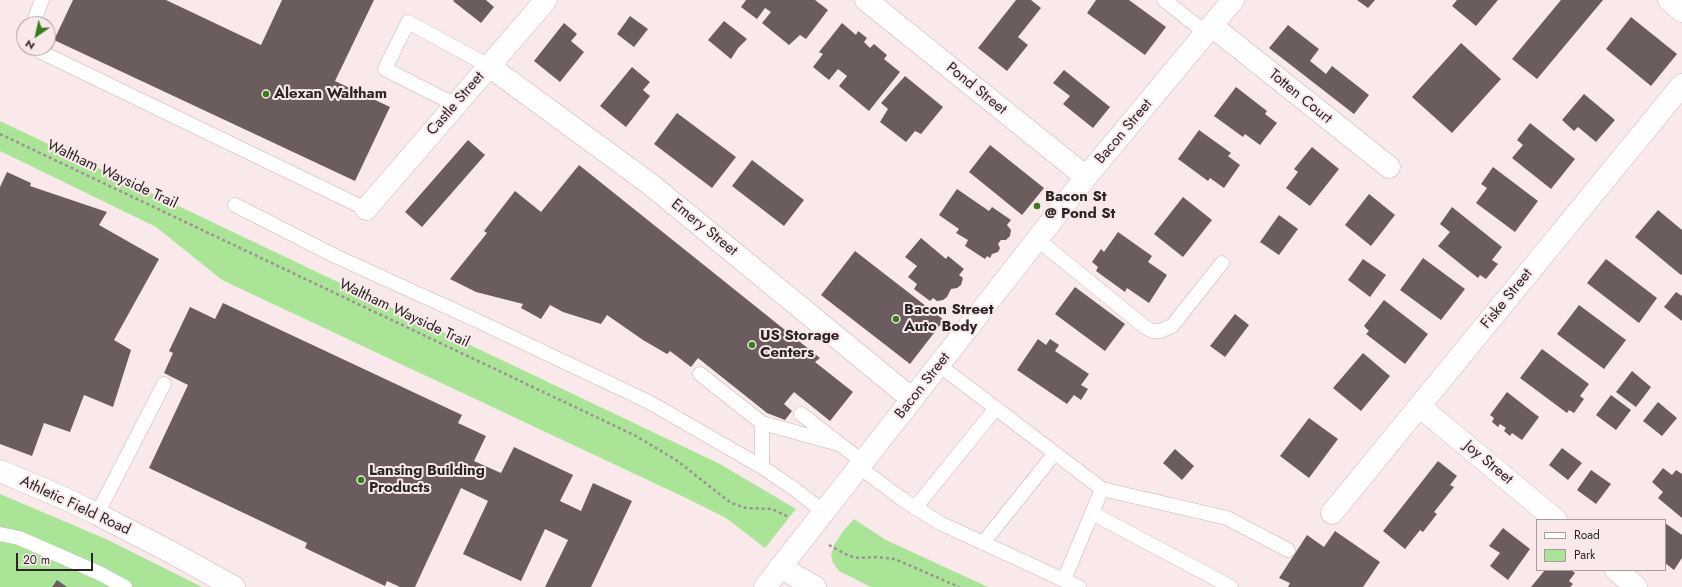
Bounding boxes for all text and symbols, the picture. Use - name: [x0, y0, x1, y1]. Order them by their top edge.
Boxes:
- north arrow: [16, 16, 56, 56]
- text: N: [22, 36, 38, 54]
- street label: Pond Street: [942, 59, 1010, 119]
- street label: Totten Court: [1265, 66, 1335, 128]
- street label: Castle Street: [423, 68, 489, 140]
- place label: Alexan Waltham: [274, 85, 387, 103]
- marker: Alexan Waltham: [261, 89, 271, 99]
- street label: Bacon Street: [1092, 96, 1156, 168]
- street label: Waltham Wayside Trail: [44, 137, 180, 213]
- place label: Bacon St @ Pond St: [1045, 188, 1115, 223]
- street label: Emery Street: [667, 196, 741, 260]
- marker: Bacon St @ Pond St: [1032, 201, 1042, 211]
- street label: Fiske Street: [1477, 265, 1537, 333]
- street label: Waltham Wayside Trail: [336, 276, 472, 352]
- place label: Bacon Street Auto Body: [904, 301, 993, 336]
- marker: Bacon Street Auto Body: [891, 314, 901, 324]
- place label: US Storage Centers: [760, 327, 839, 362]
- marker: US Storage Centers: [747, 340, 757, 350]
- street label: Bacon Street: [892, 349, 954, 423]
- street label: Joy Street: [1460, 437, 1516, 489]
- place label: Lansing Building Products: [369, 462, 485, 497]
- street label: Athletic Field Road: [17, 473, 133, 539]
- marker: Lansing Building Products: [356, 475, 366, 485]
- legend: [1536, 519, 1666, 571]
- text: Road: [1574, 526, 1600, 544]
- scale bar: [18, 545, 95, 571]
- text: Park: [1574, 546, 1595, 564]
- text: 20 m: [23, 551, 50, 569]

